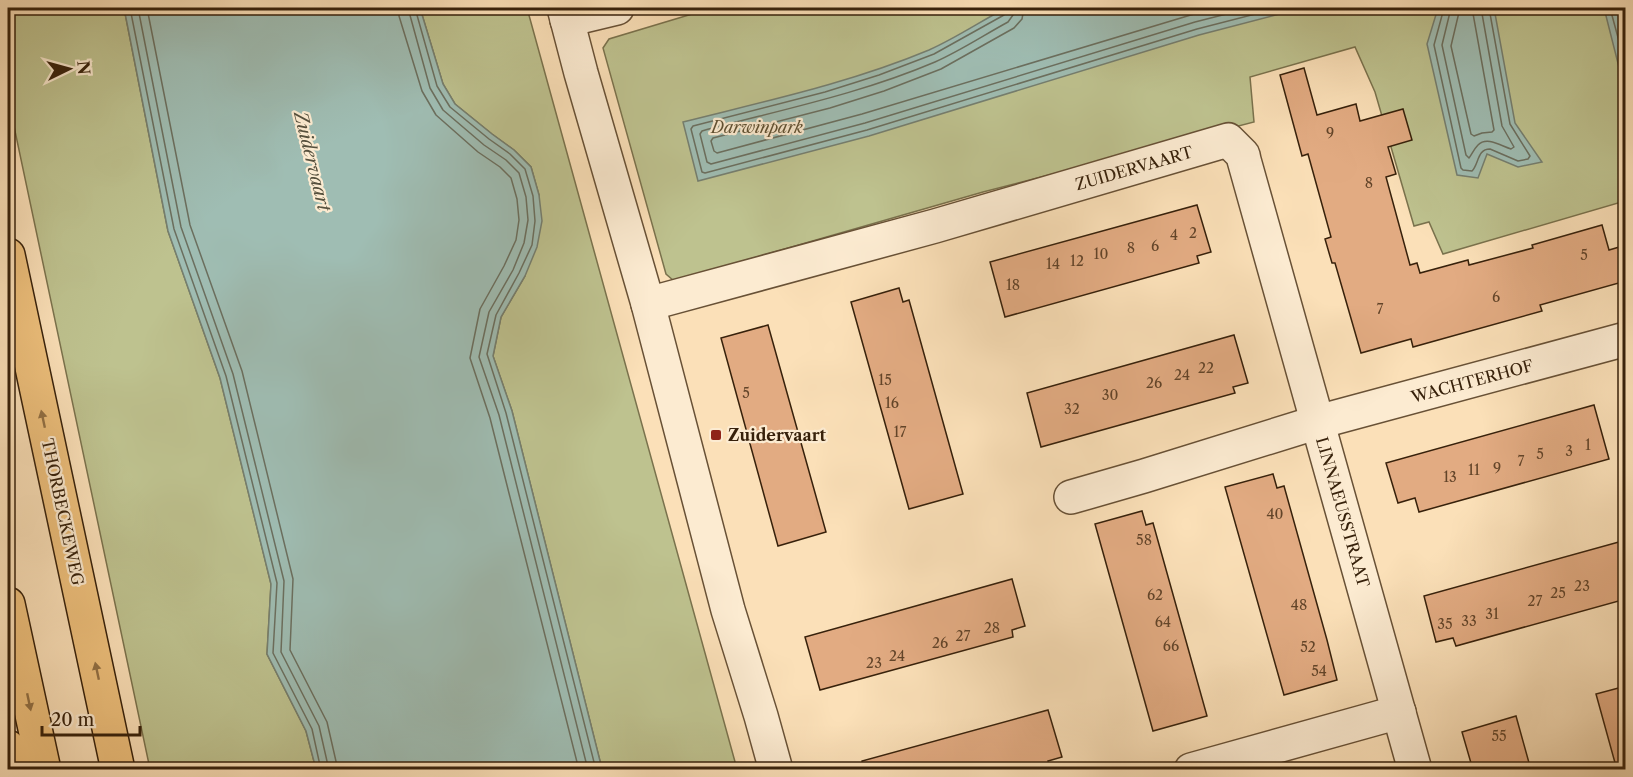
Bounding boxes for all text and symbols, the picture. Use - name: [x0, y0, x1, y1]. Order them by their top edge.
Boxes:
- north arrow: [39, 39, 99, 99]
- text: N: [73, 60, 95, 76]
- water label: Zuidervaart: [289, 108, 335, 215]
- park label: Darwinpark: [709, 117, 803, 137]
- house number: 9: [1326, 124, 1334, 142]
- street label: ZUIDERVAART: [1073, 142, 1195, 194]
- house number: 8: [1365, 174, 1373, 192]
- house number: 2: [1189, 224, 1197, 242]
- house number: 4: [1170, 226, 1178, 244]
- house number: 6: [1151, 237, 1159, 255]
- house number: 8: [1127, 239, 1135, 257]
- house number: 10: [1094, 245, 1108, 263]
- house number: 5: [1580, 246, 1588, 264]
- house number: 12: [1070, 252, 1084, 270]
- house number: 14: [1046, 255, 1060, 273]
- house number: 18: [1006, 276, 1020, 294]
- house number: 6: [1492, 288, 1500, 306]
- house number: 7: [1377, 300, 1384, 318]
- street label: WACHTERHOF: [1408, 355, 1535, 407]
- house number: 22: [1198, 359, 1214, 377]
- house number: 24: [1174, 366, 1190, 384]
- house number: 15: [878, 371, 892, 389]
- house number: 26: [1146, 374, 1162, 392]
- house number: 5: [742, 384, 750, 402]
- house number: 30: [1102, 386, 1118, 404]
- house number: 16: [885, 394, 899, 412]
- house number: 32: [1064, 400, 1080, 418]
- one-way arrow: [38, 409, 47, 428]
- house number: 17: [894, 423, 906, 441]
- place label: Zuidervaart: [728, 425, 827, 445]
- marker: Zuidervaart: [709, 428, 723, 442]
- street label: LINNAEUSSTRAAT: [1312, 435, 1374, 589]
- house number: 1: [1585, 436, 1591, 454]
- street label: THORBECKEWEG: [38, 437, 88, 587]
- house number: 3: [1565, 442, 1573, 460]
- house number: 5: [1536, 445, 1544, 463]
- house number: 7: [1518, 452, 1525, 470]
- house number: 9: [1493, 459, 1501, 477]
- house number: 11: [1468, 461, 1480, 479]
- house number: 13: [1443, 468, 1457, 486]
- house number: 40: [1267, 505, 1284, 523]
- house number: 58: [1136, 531, 1152, 549]
- house number: 23: [1574, 577, 1590, 595]
- house number: 25: [1550, 584, 1566, 602]
- house number: 62: [1147, 586, 1163, 604]
- house number: 27: [1528, 592, 1543, 610]
- house number: 48: [1291, 596, 1307, 614]
- house number: 31: [1485, 605, 1499, 623]
- house number: 33: [1461, 612, 1477, 630]
- house number: 64: [1155, 613, 1171, 631]
- house number: 35: [1437, 615, 1453, 633]
- house number: 28: [984, 619, 1000, 637]
- house number: 27: [956, 627, 971, 645]
- house number: 26: [932, 634, 948, 652]
- house number: 66: [1163, 637, 1179, 655]
- house number: 52: [1300, 638, 1316, 656]
- house number: 24: [889, 647, 905, 665]
- house number: 23: [866, 654, 882, 672]
- one-way arrow: [92, 662, 101, 681]
- house number: 54: [1311, 662, 1327, 680]
- one-way arrow: [25, 693, 34, 712]
- scale bar: [42, 699, 140, 737]
- text: 20 m: [51, 709, 95, 731]
- house number: 55: [1491, 727, 1507, 745]

